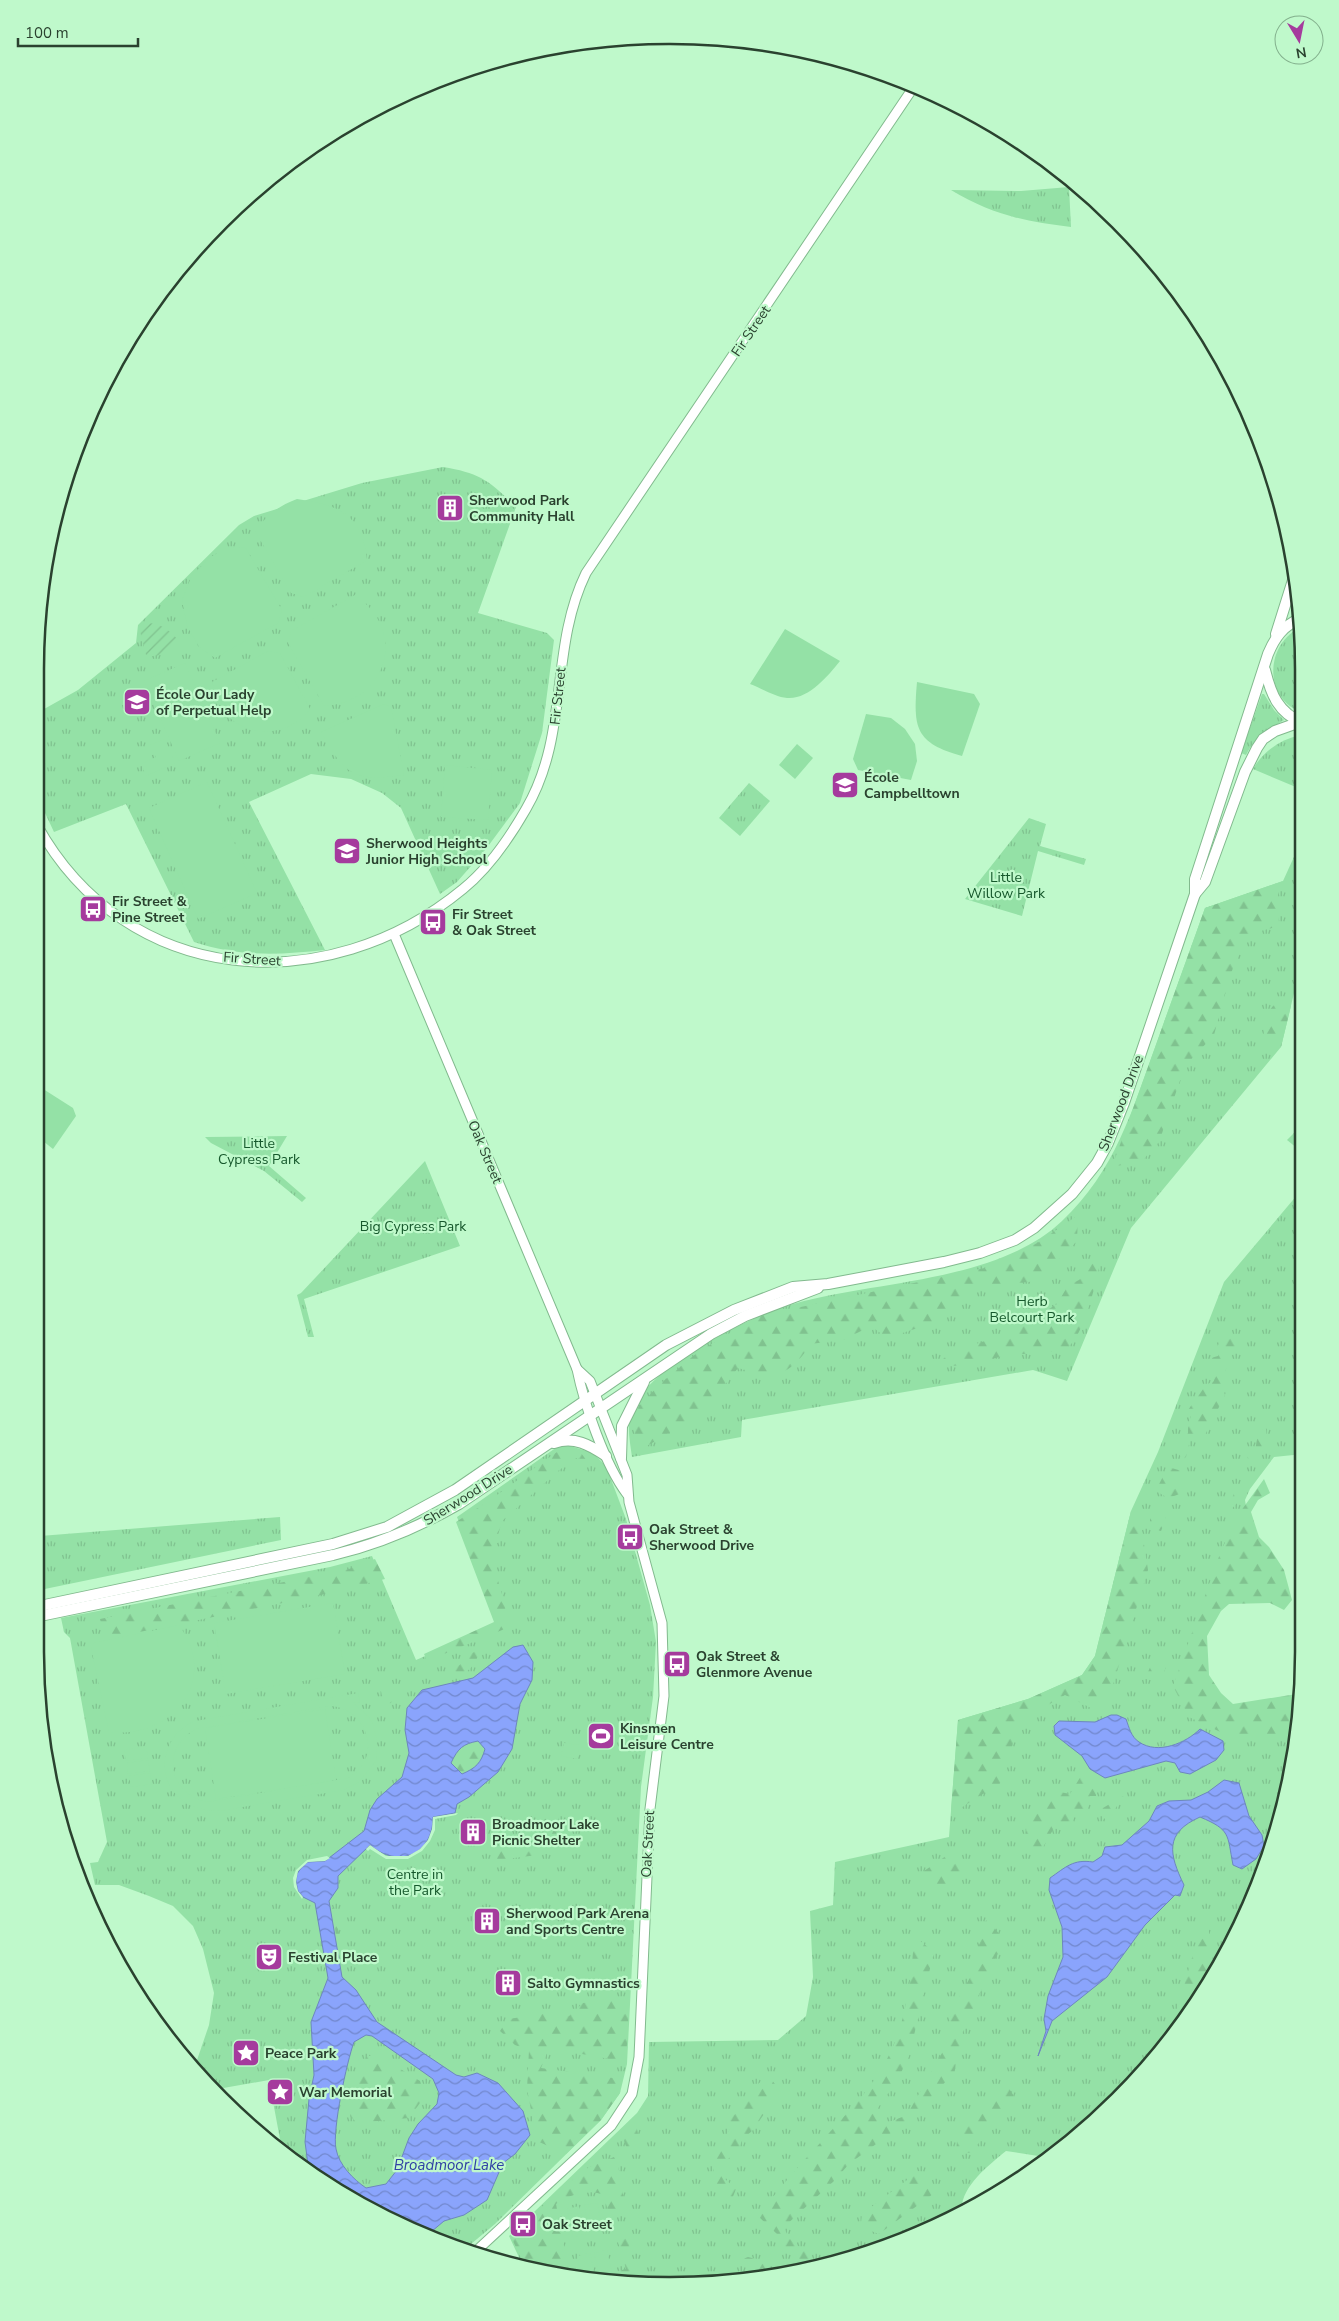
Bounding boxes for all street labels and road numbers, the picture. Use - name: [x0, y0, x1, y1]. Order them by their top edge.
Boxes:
- street label: Fir Street: [727, 302, 775, 360]
- street label: Fir Street: [546, 666, 570, 726]
- street label: Fir Street: [223, 948, 282, 970]
- street label: Sherwood Drive: [1094, 1052, 1148, 1154]
- street label: Oak Street: [463, 1117, 507, 1187]
- street label: Sherwood Drive: [420, 1460, 516, 1530]
- street label: Oak Street: [637, 1810, 659, 1878]

